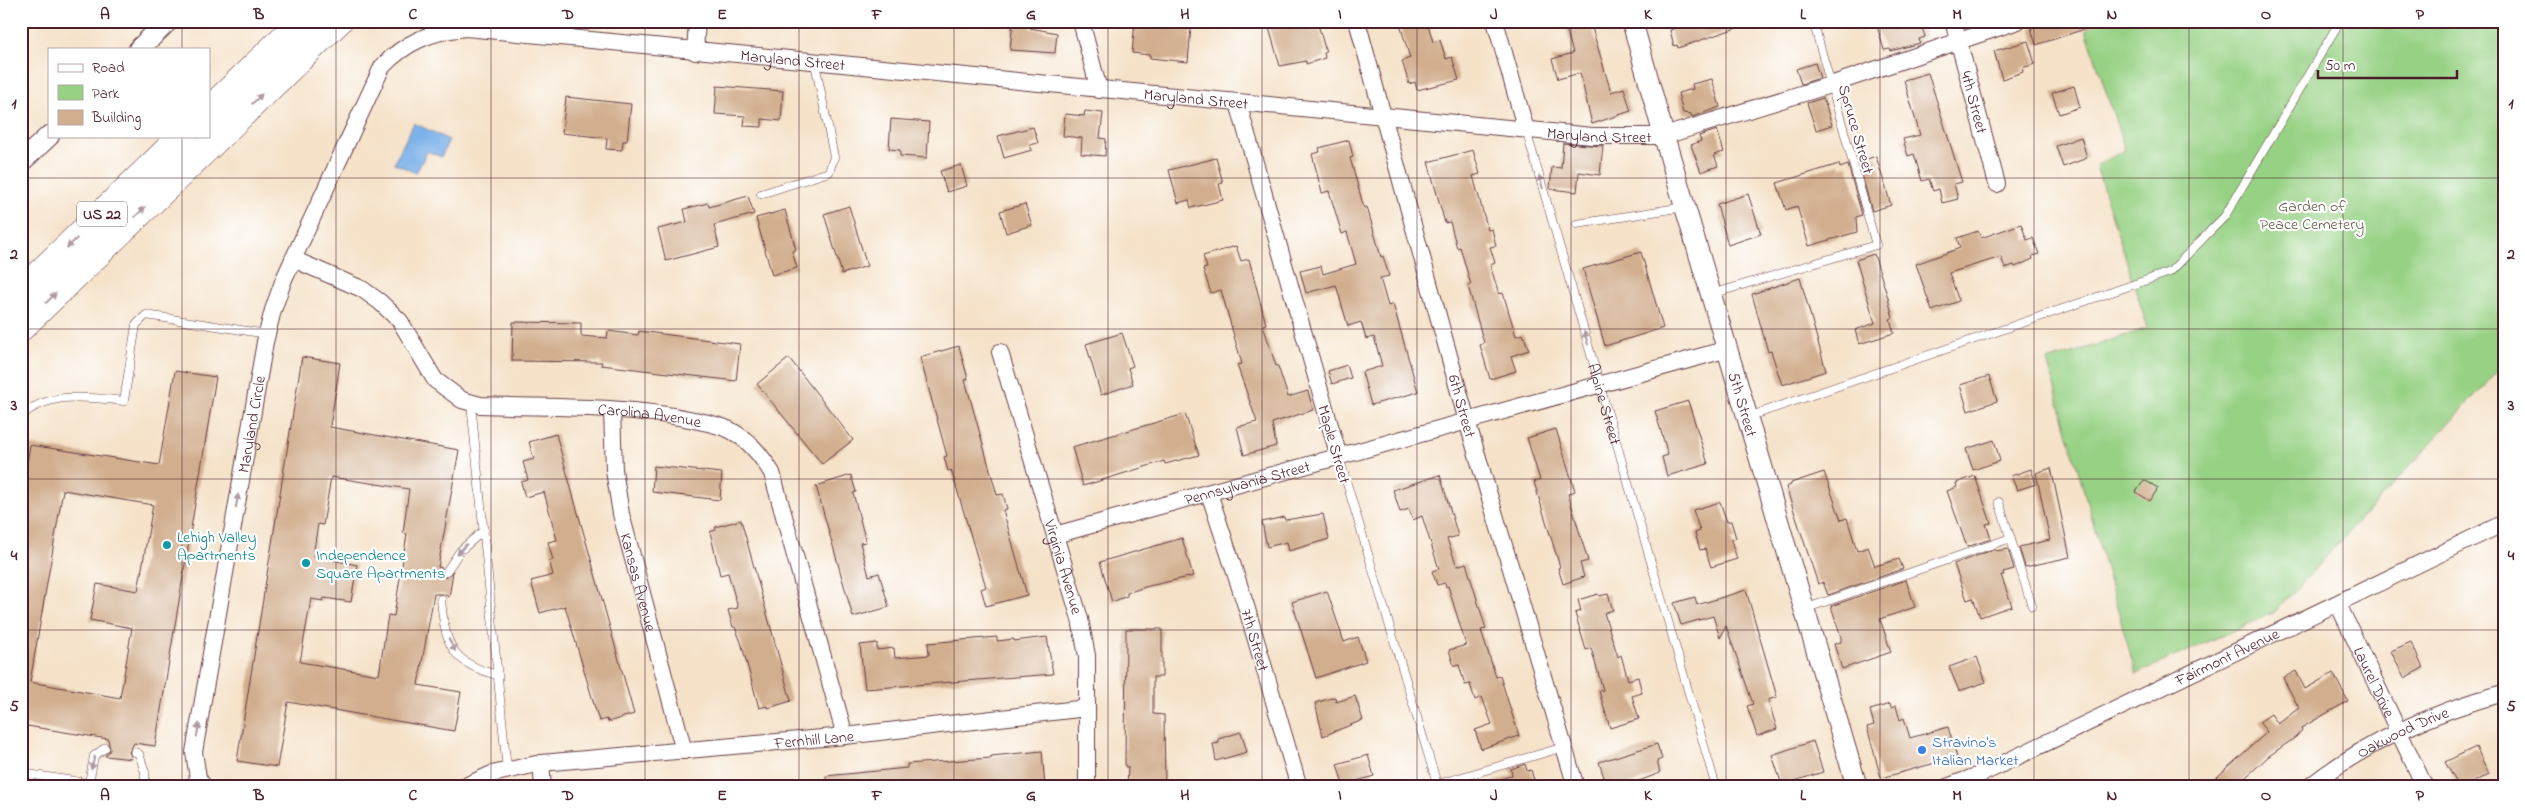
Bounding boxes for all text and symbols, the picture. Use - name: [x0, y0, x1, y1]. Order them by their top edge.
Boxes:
- text: A: [100, 3, 110, 27]
- text: B: [253, 3, 265, 27]
- text: C: [409, 3, 418, 27]
- text: D: [561, 3, 574, 27]
- text: E: [717, 3, 727, 27]
- text: F: [871, 3, 883, 27]
- text: G: [1026, 3, 1036, 27]
- text: H: [1180, 3, 1190, 27]
- text: I: [1338, 3, 1342, 27]
- text: J: [1490, 3, 1498, 27]
- text: K: [1644, 3, 1653, 27]
- text: L: [1800, 3, 1807, 27]
- text: M: [1952, 3, 1962, 27]
- text: N: [2107, 3, 2118, 27]
- text: O: [2261, 3, 2272, 27]
- text: P: [2416, 3, 2425, 27]
- street label: Maryland Street: [739, 44, 847, 78]
- legend: [48, 48, 210, 138]
- scale bar: [2318, 48, 2456, 80]
- text: 50 m: [2325, 55, 2356, 77]
- text: Road: [92, 57, 125, 79]
- street label: 4th Street: [1953, 69, 1993, 137]
- street label: Spruce Street: [1831, 82, 1879, 177]
- text: Park: [92, 83, 120, 105]
- street label: Maryland Street: [1143, 83, 1250, 117]
- text: 1: [11, 92, 17, 116]
- text: 1: [2508, 92, 2514, 116]
- one-way arrow: [251, 93, 263, 105]
- text: Building: [91, 107, 141, 130]
- street label: Maryland Street: [1546, 122, 1652, 150]
- one-way arrow: [1537, 174, 1545, 189]
- park label: Garden of Peace Cemetery: [2260, 195, 2364, 237]
- road number: US 22: [77, 202, 127, 226]
- one-way arrow: [134, 206, 146, 218]
- one-way arrow: [67, 237, 79, 249]
- text: 2: [9, 243, 18, 267]
- text: 2: [2506, 243, 2515, 267]
- one-way arrow: [44, 292, 56, 304]
- one-way arrow: [1582, 330, 1590, 345]
- street label: Alpine Street: [1580, 361, 1627, 448]
- street label: 5th Street: [1721, 369, 1763, 441]
- street label: 6th Street: [1441, 372, 1481, 441]
- street label: Maryland Circle: [233, 373, 273, 475]
- text: 3: [10, 394, 18, 418]
- text: 3: [2507, 394, 2515, 418]
- street label: Carolina Avenue: [597, 398, 704, 435]
- street label: Maple Street: [1310, 402, 1356, 487]
- street label: Pennsylvania Street: [1182, 455, 1314, 513]
- one-way arrow: [234, 492, 242, 508]
- street label: Virginia Avenue: [1037, 516, 1088, 618]
- place label: Lehigh Valley Apartments: [177, 526, 256, 568]
- street label: Kansas Avenue: [613, 531, 662, 635]
- marker: Lehigh Valley Apartments: [161, 539, 173, 551]
- one-way arrow: [457, 542, 468, 555]
- text: 4: [10, 544, 18, 568]
- place label: Independence Square Apartments: [316, 544, 445, 586]
- text: 4: [2507, 544, 2515, 568]
- marker: Independence Square Apartments: [300, 557, 312, 569]
- street label: 7th Street: [1233, 606, 1275, 675]
- street label: Fairmont Avenue: [2171, 622, 2284, 694]
- one-way arrow: [448, 638, 456, 653]
- street label: Laurel Drive: [2346, 643, 2401, 723]
- text: 5: [9, 695, 19, 719]
- text: 5: [2506, 695, 2516, 719]
- street label: Oakwood Drive: [2353, 701, 2453, 766]
- one-way arrow: [195, 721, 203, 737]
- street label: Fernhill Lane: [772, 725, 856, 756]
- place label: Stravino's Italian Market: [1932, 731, 2019, 773]
- marker: Stravino's Italian Market: [1916, 744, 1928, 756]
- one-way arrow: [89, 755, 97, 771]
- text: A: [100, 784, 110, 808]
- text: B: [253, 784, 265, 808]
- text: C: [409, 784, 418, 808]
- text: D: [561, 784, 574, 808]
- text: E: [717, 784, 727, 808]
- text: F: [871, 784, 883, 808]
- text: G: [1026, 784, 1036, 808]
- text: H: [1180, 784, 1190, 808]
- text: I: [1338, 784, 1342, 808]
- text: J: [1490, 784, 1498, 808]
- text: K: [1644, 784, 1653, 808]
- text: L: [1800, 784, 1807, 808]
- text: M: [1952, 784, 1962, 808]
- text: N: [2107, 784, 2118, 808]
- text: O: [2261, 784, 2272, 808]
- text: P: [2416, 784, 2425, 808]

